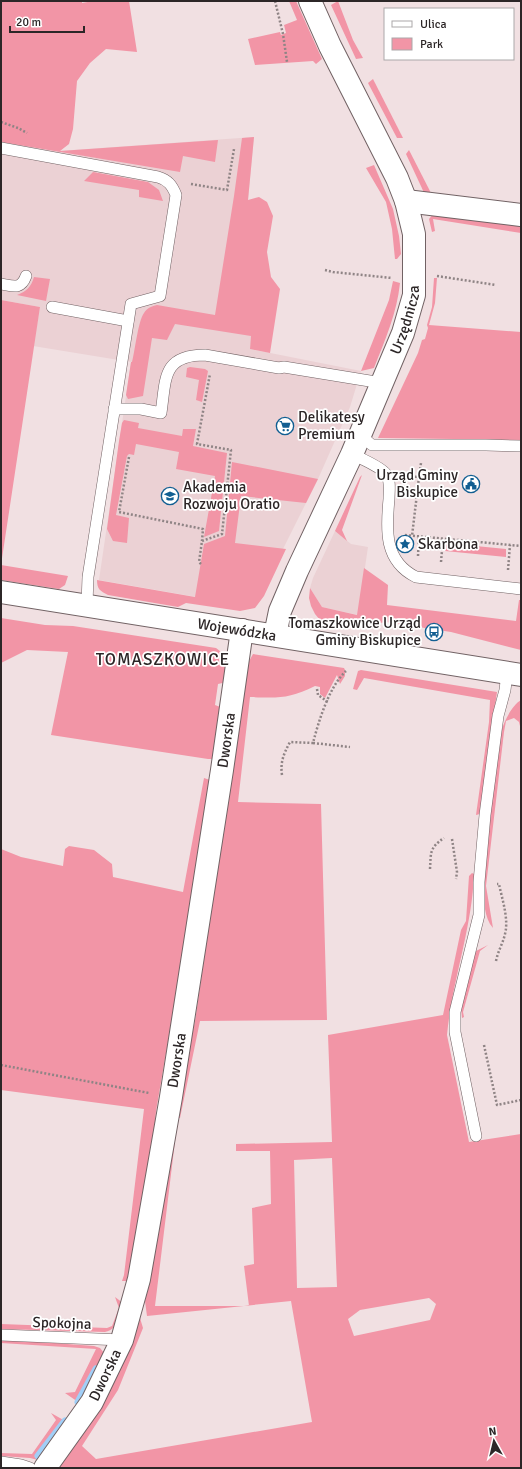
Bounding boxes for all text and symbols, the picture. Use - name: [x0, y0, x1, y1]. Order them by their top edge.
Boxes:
- scale bar: [10, 8, 84, 34]
- legend: [384, 8, 514, 60]
- text: 20 m: [16, 15, 41, 30]
- text: Ulica: [420, 17, 447, 32]
- text: Park: [420, 37, 443, 52]
- street label: Urzędnicza: [386, 285, 423, 357]
- place label: Delikatesy Premium: [298, 408, 365, 443]
- supermarket icon: Delikatesy Premium: [275, 416, 295, 436]
- place label: Urząd Gminy Biskupice: [376, 466, 458, 501]
- public building icon: Urząd Gminy Biskupice: [461, 474, 481, 494]
- place label: Akademia Rozwoju Oratio: [183, 478, 280, 513]
- school or university icon: Akademia Rozwoju Oratio: [160, 486, 180, 506]
- place icon: Skarbona: [395, 534, 415, 554]
- place label: Skarbona: [418, 535, 478, 553]
- street label: Wojewódzka: [196, 614, 278, 645]
- place label: Tomaszkowice Urząd Gminy Biskupice: [289, 614, 421, 649]
- bus stop icon: Tomaszkowice Urząd Gminy Biskupice: [424, 622, 444, 642]
- district label: TOMASZKOWICE: [96, 649, 230, 670]
- street label: Dworska: [213, 712, 239, 769]
- street label: Dworska: [164, 1032, 190, 1089]
- street label: Spokojna: [32, 1313, 92, 1333]
- street label: Dworska: [85, 1346, 125, 1404]
- north arrow: [474, 1421, 514, 1461]
- text: N: [488, 1425, 497, 1439]

